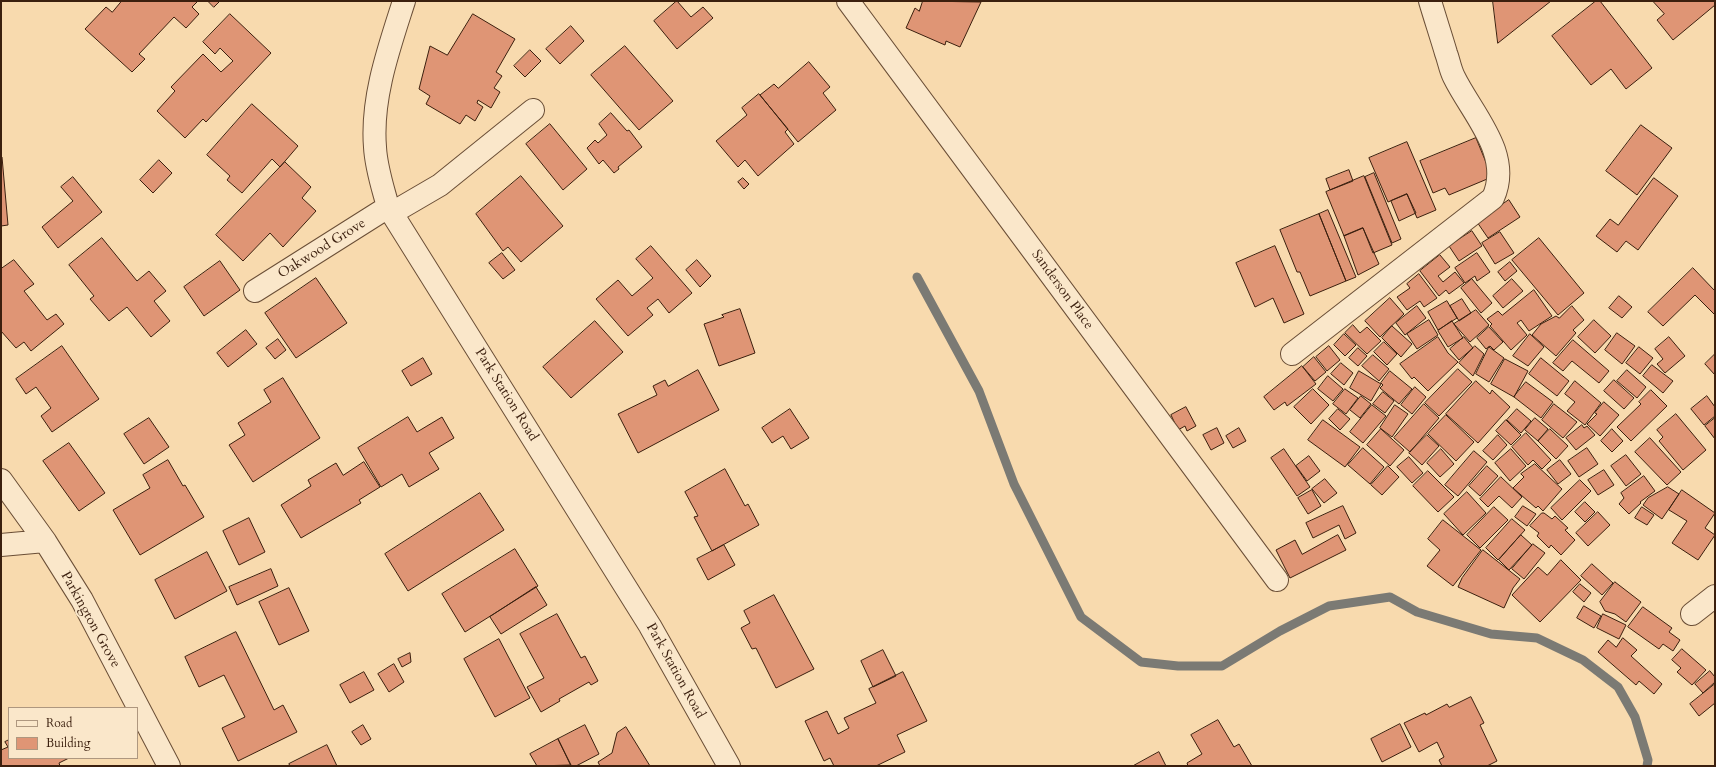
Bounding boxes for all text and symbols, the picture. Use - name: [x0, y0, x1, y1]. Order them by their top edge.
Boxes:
- street label: Oakwood Grove: [275, 215, 369, 283]
- street label: Sanderson Place: [1027, 247, 1097, 333]
- street label: Park Station Road: [471, 345, 541, 445]
- street label: Parkington Grove: [57, 569, 123, 671]
- street label: Park Station Road: [642, 620, 708, 722]
- legend: [8, 707, 138, 759]
- text: Road: [46, 715, 72, 731]
- text: Building: [46, 735, 90, 751]

